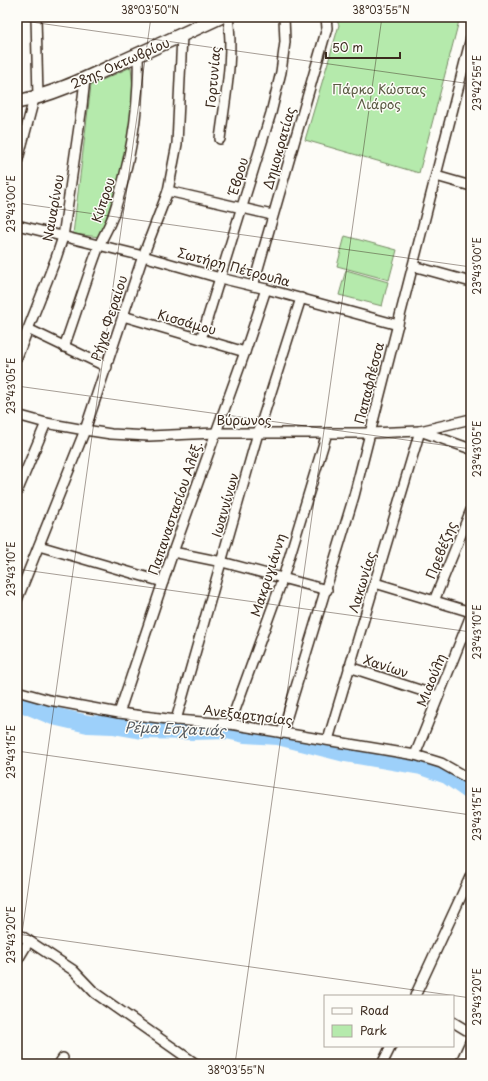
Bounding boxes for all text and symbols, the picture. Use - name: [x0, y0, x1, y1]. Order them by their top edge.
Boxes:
- text: 38°03'50"N: [121, 2, 179, 17]
- text: 38°03'55"N: [352, 2, 410, 17]
- street label: 28ης Οκτωβρίου: [67, 32, 172, 93]
- scale bar: [326, 34, 400, 60]
- text: 50 m: [332, 38, 363, 56]
- street label: Γορτυνίας: [200, 45, 225, 109]
- text: 23°42'55"E: [469, 55, 484, 111]
- park label: Πάρκο Κώστας Λιάρος: [332, 79, 426, 113]
- street label: Δημοκρατίας: [258, 104, 299, 191]
- street label: Έβρου: [222, 155, 252, 199]
- street label: Ναυαρίνου: [37, 173, 68, 243]
- text: 23°43'00"E: [3, 175, 18, 233]
- street label: Κύπρου: [86, 175, 119, 225]
- text: 23°43'00"E: [469, 237, 484, 295]
- street label: Σωτήρη Πέτρουλα: [176, 242, 293, 291]
- street label: Ρήγα Φεραίου: [86, 273, 131, 363]
- street label: Κισσάμου: [156, 304, 219, 339]
- street label: Παπαφλέσσα: [349, 339, 388, 426]
- text: 23°43'05"E: [3, 358, 18, 414]
- street label: Βύρωνος: [216, 410, 272, 429]
- text: 23°43'05"E: [469, 421, 484, 477]
- street label: Παπαναστασίου Αλέξ.: [143, 438, 206, 577]
- street label: Ιωαννίνων: [206, 470, 243, 539]
- street label: Πρεβέζης: [420, 518, 461, 581]
- street label: Μακρυγιάννη: [245, 531, 290, 619]
- text: 23°43'10"E: [3, 542, 18, 596]
- street label: Λακωνίας: [343, 549, 380, 615]
- text: 23°43'10"E: [469, 605, 484, 659]
- street label: Χανίων: [361, 649, 411, 682]
- street label: Μιαούλη: [411, 650, 450, 709]
- street label: Ανεξαρτησίας: [202, 700, 294, 729]
- water label: Ρέμα Εσχατιάς: [124, 716, 228, 741]
- text: 23°43'15"E: [3, 725, 18, 779]
- text: 23°43'15"E: [469, 787, 484, 841]
- text: 23°43'20"E: [3, 906, 18, 964]
- text: 23°43'20"E: [469, 968, 484, 1026]
- legend: [324, 995, 454, 1047]
- text: Road: [360, 1001, 389, 1019]
- text: Park: [360, 1021, 387, 1039]
- text: 38°03'55"N: [207, 1062, 265, 1077]

